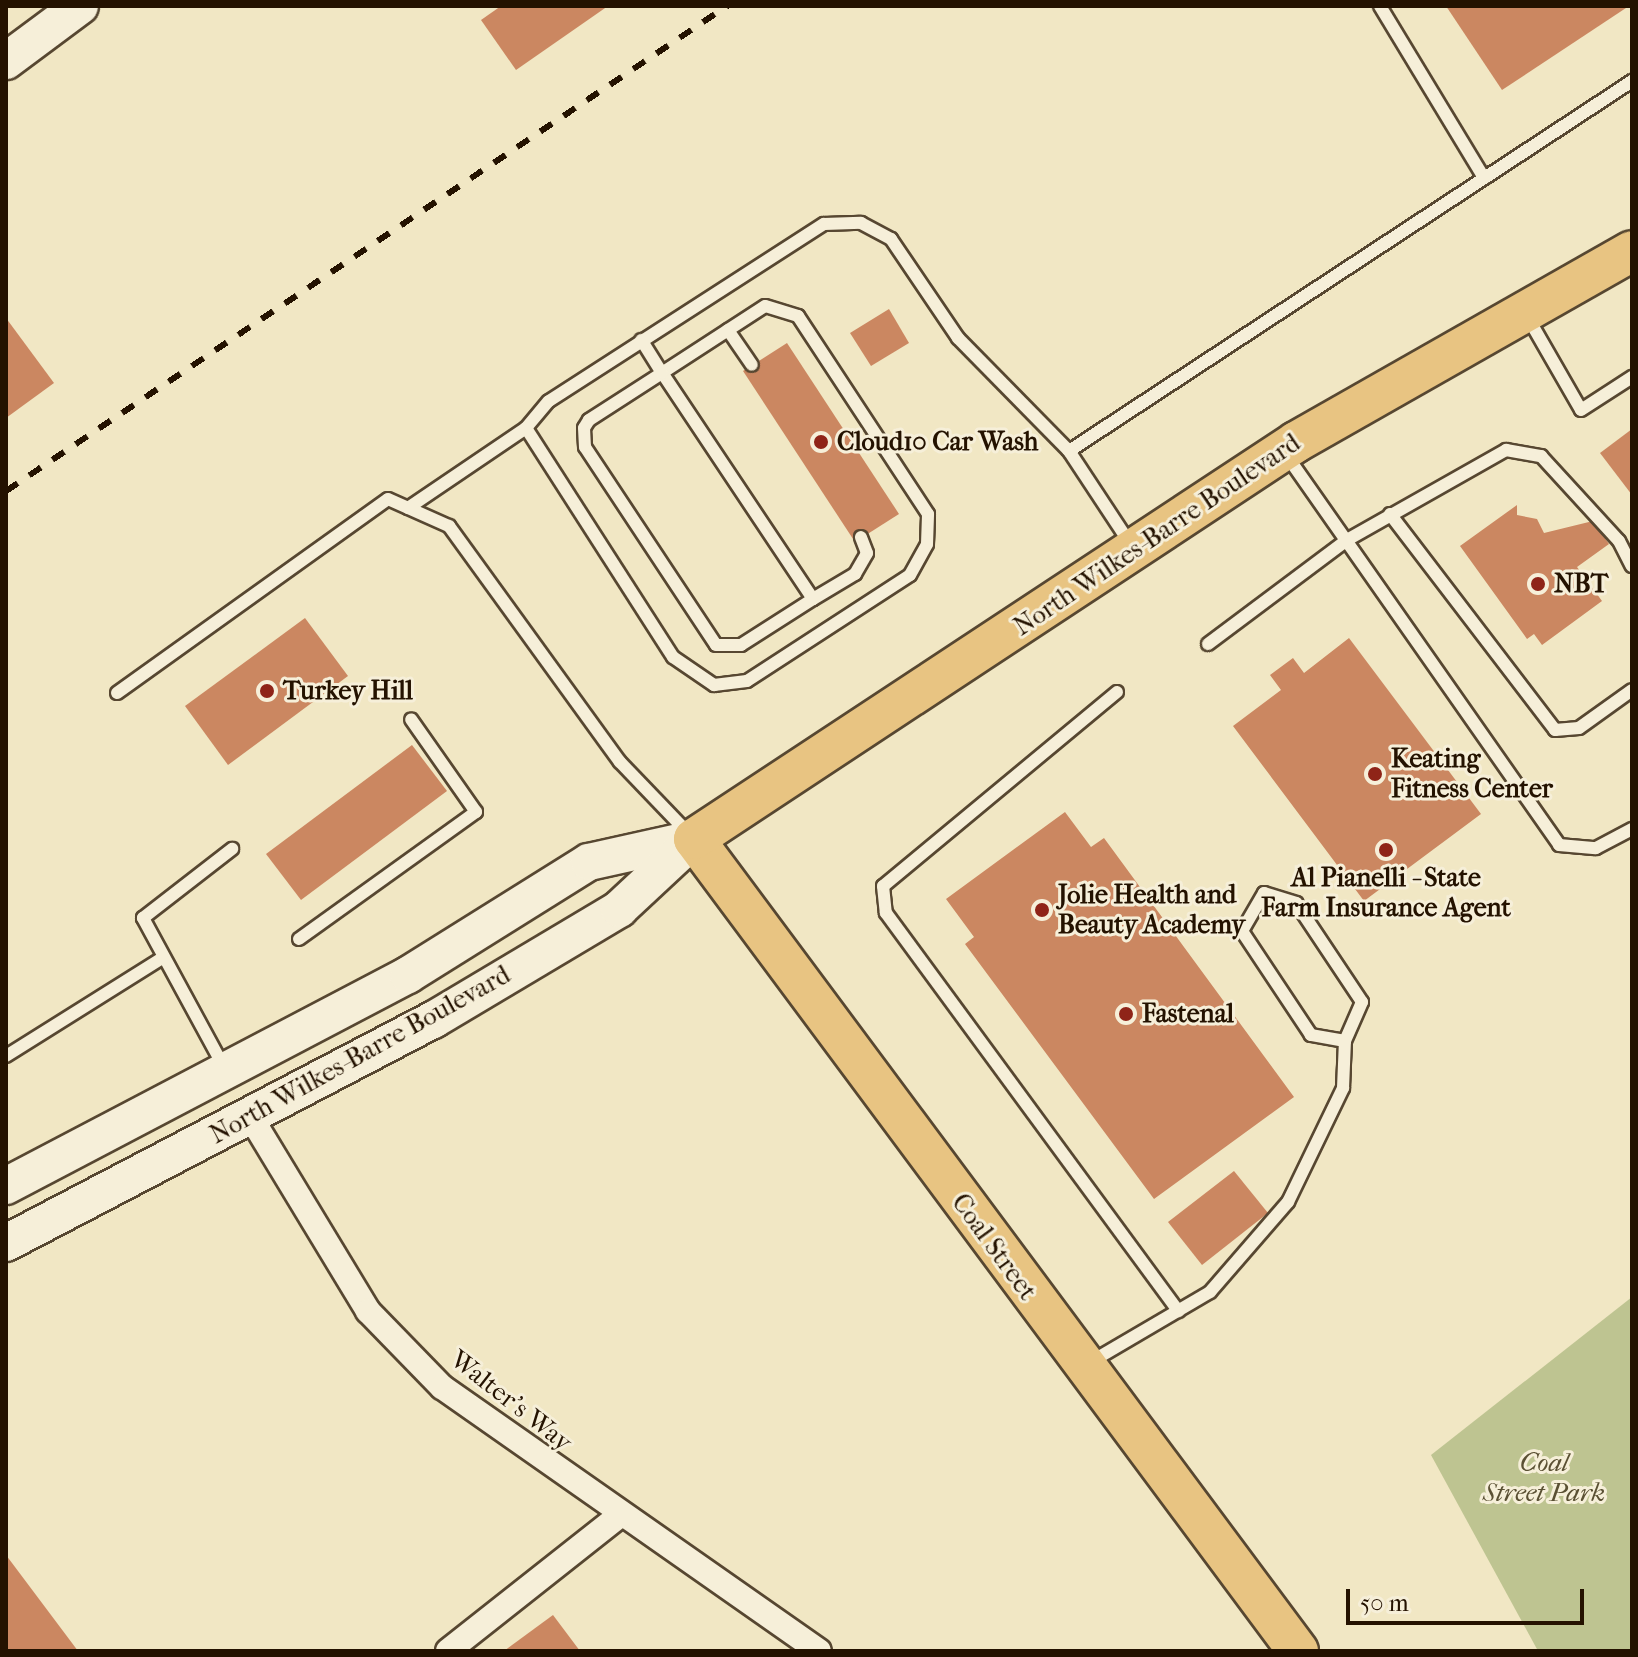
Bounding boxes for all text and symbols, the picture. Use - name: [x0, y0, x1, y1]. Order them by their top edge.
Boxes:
- place label: Cloud10 Car Wash: [837, 426, 1038, 458]
- street label: North Wilkes-Barre Boulevard: [1008, 427, 1306, 643]
- marker: Cloud10 Car Wash: [812, 433, 830, 451]
- place label: NBT: [1554, 568, 1608, 600]
- marker: NBT: [1529, 575, 1547, 593]
- place label: Turkey Hill: [283, 675, 413, 707]
- marker: Turkey Hill: [258, 682, 276, 700]
- place label: Keating Fitness Center: [1391, 743, 1553, 804]
- marker: Keating Fitness Center: [1366, 765, 1384, 783]
- marker: Al Pianelli - State Farm Insurance Agent: [1377, 841, 1395, 859]
- place label: Al Pianelli - State Farm Insurance Agent: [1261, 862, 1511, 924]
- place label: Jolie Health and Beauty Academy: [1058, 879, 1245, 940]
- marker: Jolie Health and Beauty Academy: [1033, 901, 1051, 919]
- street label: North Wilkes-Barre Boulevard: [204, 959, 516, 1151]
- place label: Fastenal: [1142, 998, 1234, 1030]
- marker: Fastenal: [1117, 1005, 1135, 1023]
- street label: Coal Street: [945, 1188, 1043, 1306]
- street label: Walter's Way: [444, 1344, 578, 1458]
- park label: Coal Street Park: [1483, 1447, 1605, 1508]
- scale bar: [1350, 1573, 1588, 1623]
- text: 50 m: [1360, 1589, 1409, 1617]

